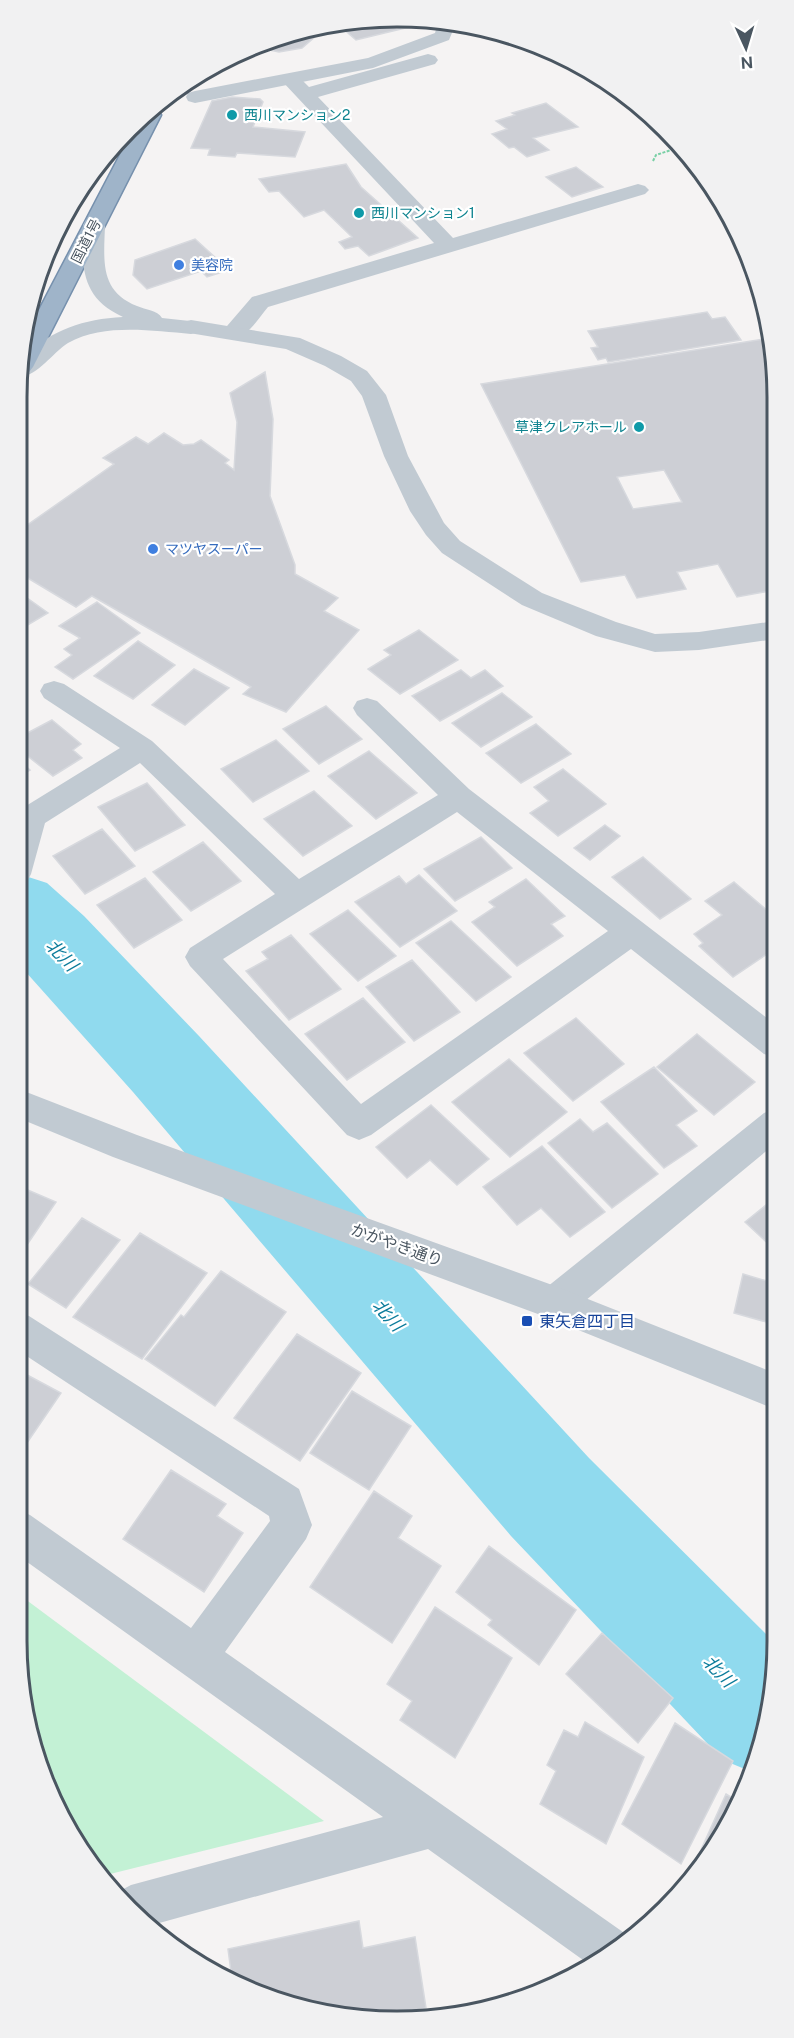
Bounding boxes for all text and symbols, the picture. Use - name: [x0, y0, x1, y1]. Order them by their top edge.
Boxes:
- north arrow: [716, 18, 776, 78]
- text: N: [740, 53, 754, 72]
- place label: 西川マンション2: [244, 107, 350, 123]
- marker: 西川マンション2: [225, 108, 239, 122]
- place label: 西川マンション1: [371, 205, 475, 221]
- marker: 西川マンション1: [352, 206, 366, 220]
- street label: 国道1号: [68, 216, 104, 266]
- place label: 美容院: [191, 257, 233, 273]
- marker: 美容院: [172, 258, 186, 272]
- place label: 草津クレアホール: [515, 419, 627, 435]
- marker: 草津クレアホール: [632, 420, 646, 434]
- place label: マツヤスーパー: [165, 541, 263, 557]
- marker: マツヤスーパー: [146, 542, 160, 556]
- water label: 北川: [42, 935, 83, 977]
- street label: かがやき通り: [349, 1220, 445, 1270]
- water label: 北川: [368, 1295, 409, 1337]
- place label: 東矢倉四丁目: [539, 1312, 635, 1331]
- marker: 東矢倉四丁目: [520, 1314, 534, 1328]
- water label: 北川: [699, 1651, 740, 1693]

